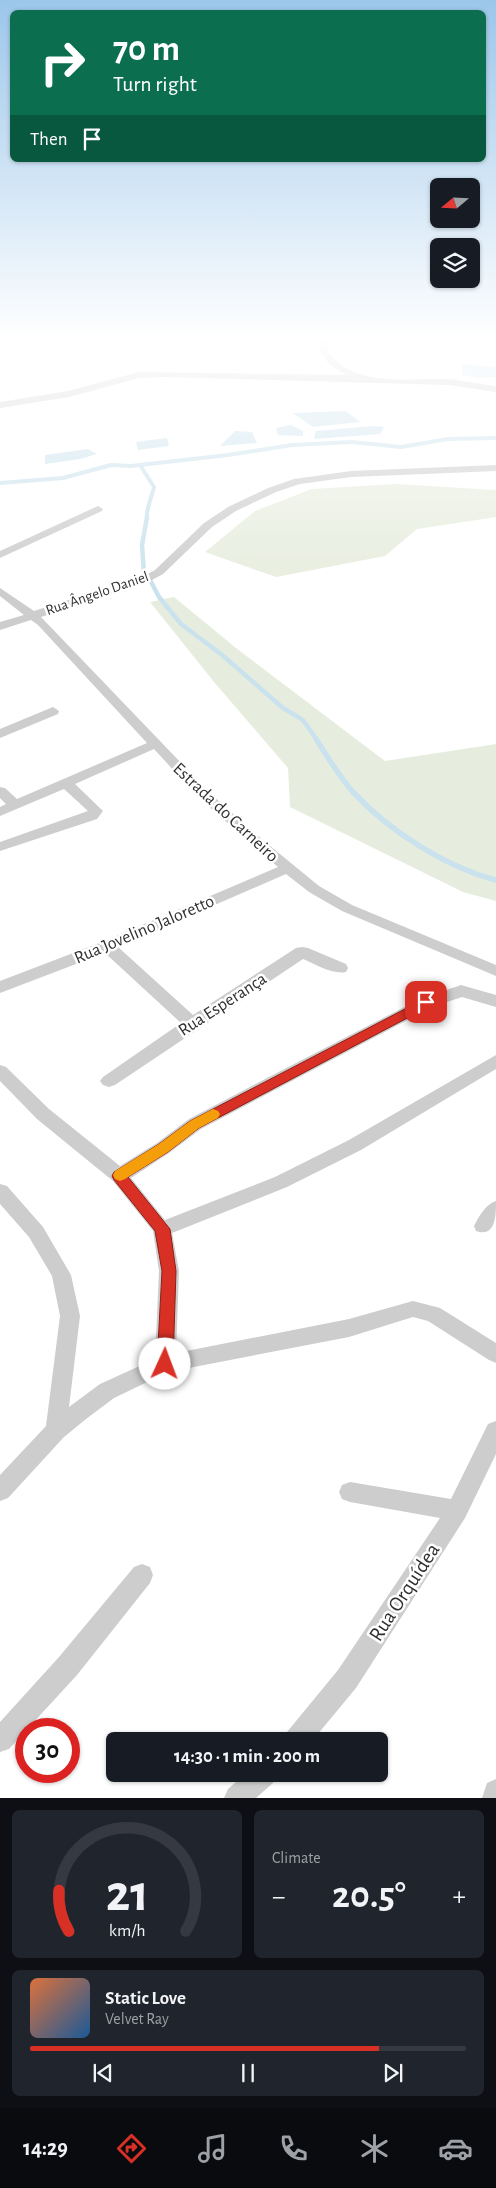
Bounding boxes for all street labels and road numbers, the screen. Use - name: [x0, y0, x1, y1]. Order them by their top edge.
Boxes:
- street label: Rua Ângelo Daniel: [44, 568, 150, 618]
- street label: Estrada do Carneiro: [169, 760, 282, 866]
- street label: Rua Jovelino Jaloretto: [72, 892, 217, 968]
- street label: Rua Esperança: [175, 970, 270, 1040]
- street label: Rua Orquídea: [365, 1539, 444, 1645]

